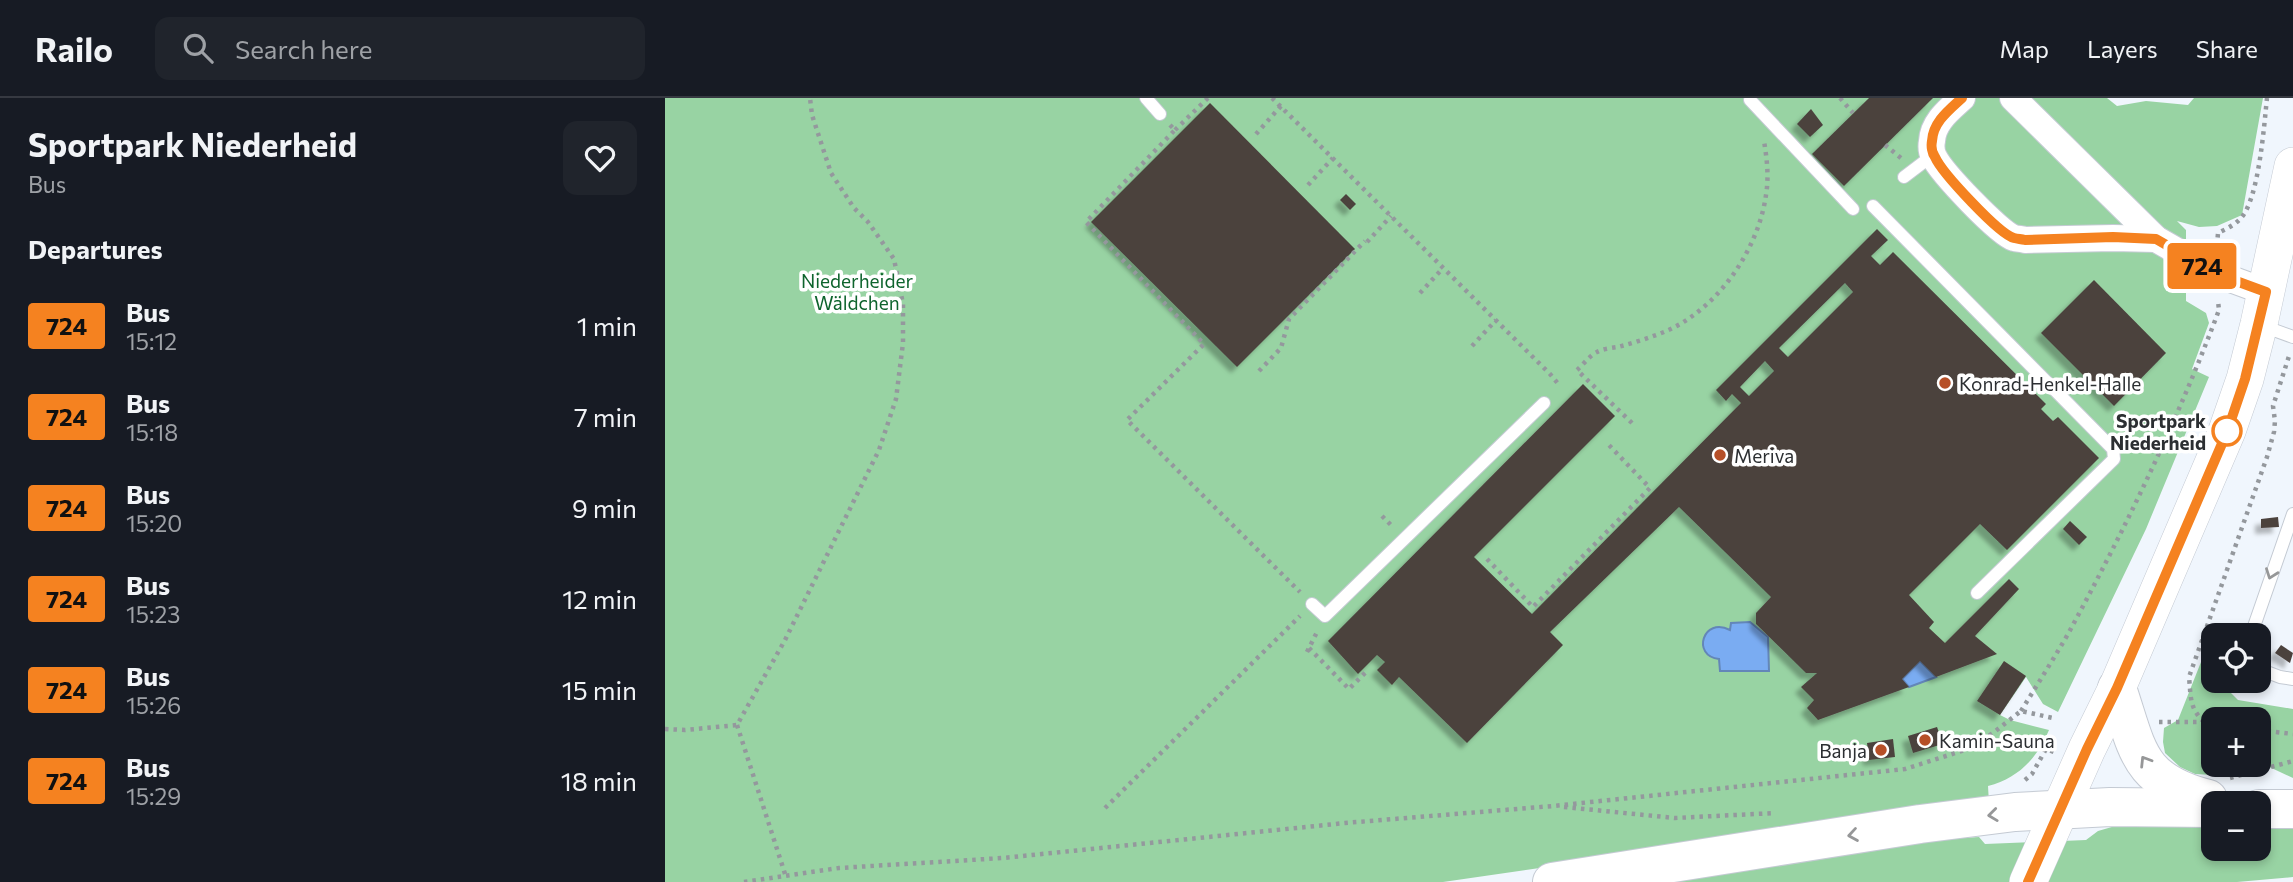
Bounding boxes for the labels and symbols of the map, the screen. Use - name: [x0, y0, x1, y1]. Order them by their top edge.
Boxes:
- line badge: 724: [2162, 243, 2242, 289]
- park label: Niederheider Wäldchen: [801, 269, 914, 314]
- place label: Konrad-Henkel-Halle: [1959, 372, 2141, 395]
- marker: Konrad-Henkel-Halle: [1937, 375, 1953, 391]
- place label: Sportpark Niederheid: [2110, 409, 2206, 454]
- marker: Sportpark Niederheid: [2212, 416, 2242, 446]
- place label: Meriva: [1734, 444, 1794, 467]
- marker: Meriva: [1712, 447, 1728, 463]
- one-way arrow: [2265, 568, 2279, 580]
- place label: Kamin-Sauna: [1939, 729, 2055, 752]
- marker: Kamin-Sauna: [1917, 732, 1933, 748]
- place label: Banja: [1819, 739, 1867, 762]
- marker: Banja: [1873, 742, 1889, 758]
- one-way arrow: [2140, 756, 2153, 769]
- one-way arrow: [1987, 808, 1999, 823]
- one-way arrow: [1847, 827, 1859, 842]

